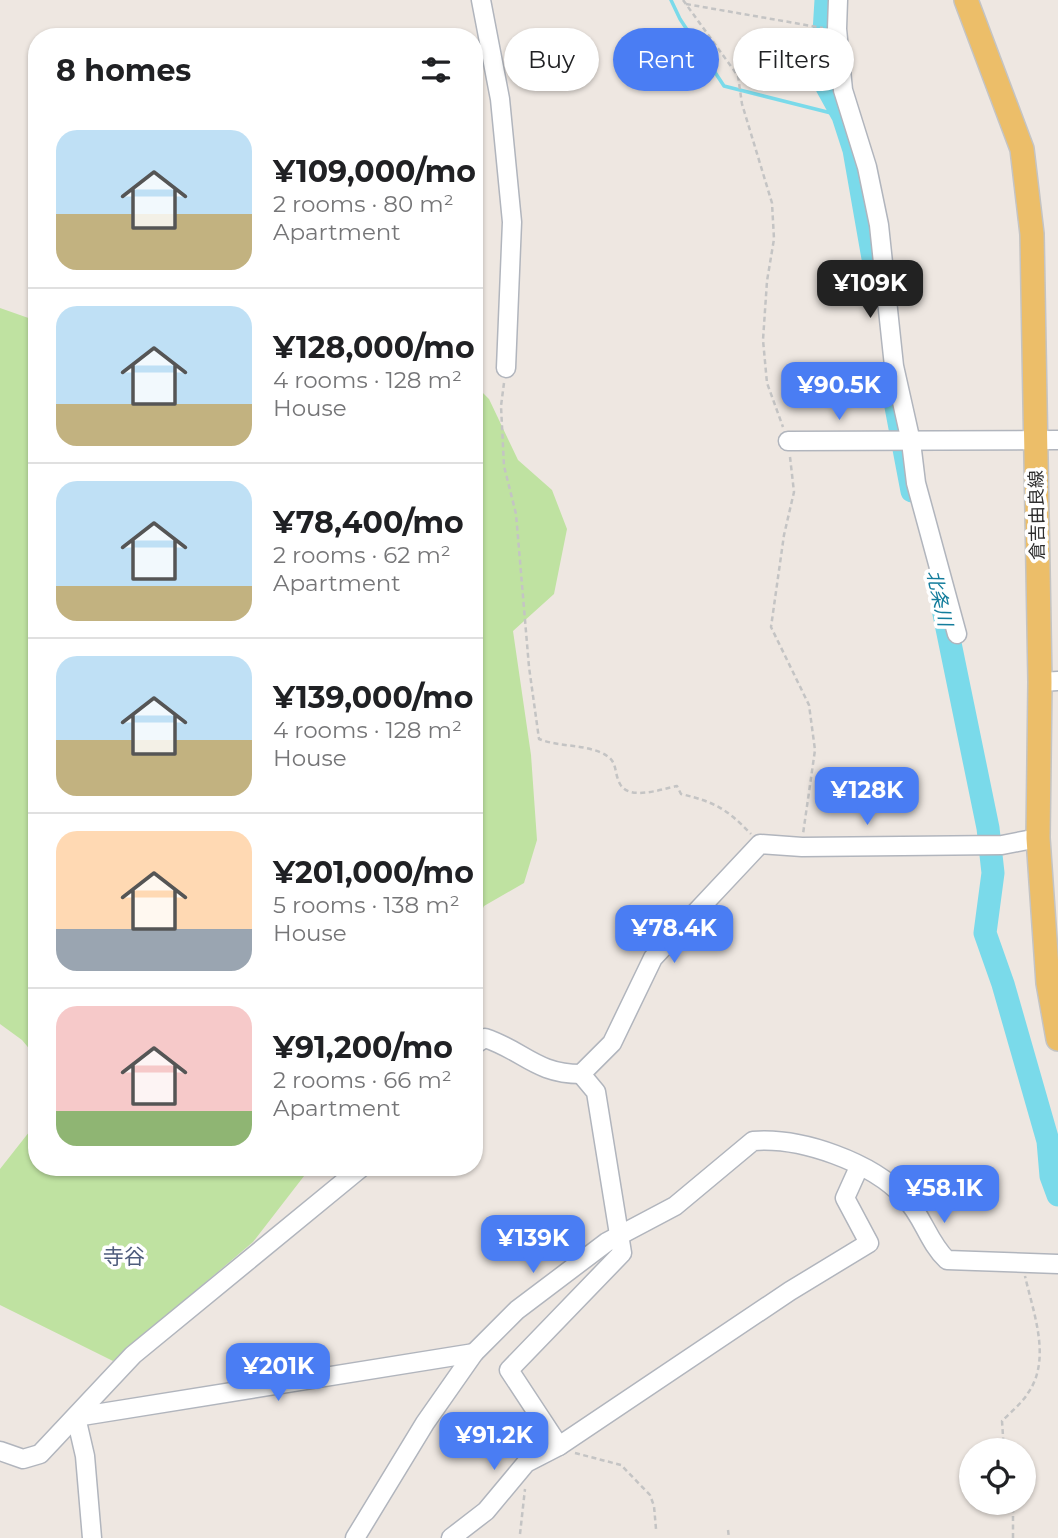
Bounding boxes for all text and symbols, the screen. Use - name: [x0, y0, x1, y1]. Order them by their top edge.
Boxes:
- chip: Buy: [504, 28, 599, 91]
- chip: Rent: [613, 28, 719, 91]
- chip: Filters: [733, 28, 854, 91]
- icon: filters: [417, 51, 455, 89]
- text: 8 homes: [56, 52, 191, 89]
- text: ¥109,000/mo: [273, 153, 476, 190]
- icon: home: [112, 158, 196, 242]
- text: 2 rooms · 80 m²: [273, 190, 454, 218]
- text: Apartment: [273, 218, 401, 246]
- pin: ¥109K: [821, 260, 919, 320]
- text: ¥109K: [833, 269, 907, 297]
- text: ¥128,000/mo: [273, 329, 475, 366]
- icon: home: [112, 334, 196, 418]
- pin: ¥90.5K: [782, 362, 896, 422]
- text: 4 rooms · 128 m²: [273, 366, 462, 394]
- text: ¥90.5K: [797, 371, 881, 399]
- text: House: [273, 394, 347, 422]
- street label: 倉吉由良線: [1025, 470, 1049, 560]
- text: ¥78,400/mo: [273, 504, 464, 541]
- icon: home: [112, 509, 196, 593]
- text: 2 rooms · 62 m²: [273, 541, 451, 569]
- water label: 北条川: [922, 568, 958, 630]
- text: Apartment: [273, 569, 401, 597]
- text: ¥139,000/mo: [273, 679, 473, 716]
- icon: home: [112, 684, 196, 768]
- text: 4 rooms · 128 m²: [273, 716, 462, 744]
- text: House: [273, 744, 347, 772]
- pin: ¥128K: [818, 768, 916, 827]
- text: ¥128K: [831, 776, 903, 804]
- text: ¥201,000/mo: [273, 854, 474, 891]
- icon: home: [112, 859, 196, 943]
- text: 5 rooms · 138 m²: [273, 891, 460, 919]
- pin: ¥78.4K: [617, 906, 731, 965]
- text: ¥78.4K: [631, 914, 717, 942]
- text: House: [273, 919, 347, 947]
- text: ¥91,200/mo: [273, 1029, 453, 1066]
- icon: home: [112, 1034, 196, 1118]
- text: 2 rooms · 66 m²: [273, 1066, 452, 1094]
- text: Apartment: [273, 1094, 401, 1122]
- pin: ¥58.1K: [887, 1166, 1001, 1225]
- text: ¥58.1K: [905, 1174, 983, 1202]
- pin: ¥139K: [484, 1216, 582, 1275]
- text: ¥139K: [497, 1224, 569, 1252]
- district label: 寺谷: [103, 1244, 145, 1269]
- pin: ¥201K: [229, 1344, 327, 1403]
- text: ¥201K: [242, 1352, 314, 1380]
- pin: ¥91.2K: [437, 1412, 551, 1472]
- text: ¥91.2K: [455, 1421, 533, 1449]
- map controls: [959, 1438, 1036, 1515]
- button: locate: [959, 1438, 1036, 1515]

